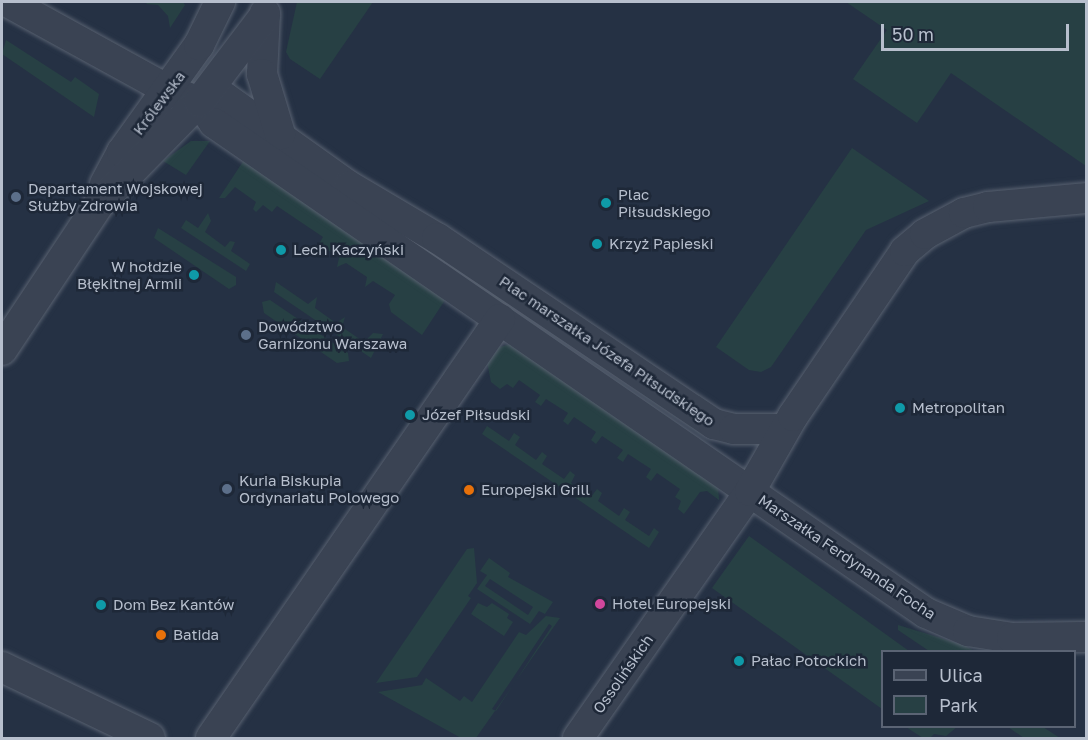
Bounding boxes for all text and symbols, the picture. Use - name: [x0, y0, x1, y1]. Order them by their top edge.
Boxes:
- scale bar: [884, 12, 1072, 50]
- text: 50 m: [892, 23, 934, 45]
- street label: Królewska: [129, 68, 189, 138]
- place label: Departament Wojskowej Służby Zdrowia: [28, 179, 203, 214]
- place label: Plac Piłsudskiego: [618, 185, 711, 220]
- marker: Departament Wojskowej Służby Zdrowia: [9, 190, 23, 204]
- marker: Plac Piłsudskiego: [599, 196, 613, 210]
- place label: Krzyż Papieski: [609, 235, 713, 253]
- marker: Krzyż Papieski: [590, 237, 604, 251]
- place label: Lech Kaczyński: [293, 241, 404, 259]
- marker: Lech Kaczyński: [274, 243, 288, 257]
- place label: W hołdzie Błękitnej Armii: [77, 257, 182, 292]
- marker: W hołdzie Błękitnej Armii: [187, 268, 201, 282]
- street label: Plac marszałka Józefa Piłsudskiego: [496, 272, 718, 430]
- place label: Dowództwo Garnizonu Warszawa: [258, 317, 407, 352]
- marker: Dowództwo Garnizonu Warszawa: [239, 328, 253, 342]
- place label: Metropolitan: [912, 399, 1005, 417]
- marker: Metropolitan: [893, 401, 907, 415]
- place label: Józef Piłsudski: [422, 406, 530, 424]
- marker: Józef Piłsudski: [403, 408, 417, 422]
- place label: Kuria Biskupia Ordynariatu Polowego: [239, 471, 399, 506]
- place label: Europejski Grill: [481, 481, 590, 499]
- marker: Kuria Biskupia Ordynariatu Polowego: [220, 482, 234, 496]
- marker: Europejski Grill: [462, 483, 476, 497]
- street label: Marszałka Ferdynanda Focha: [755, 491, 939, 623]
- place label: Hotel Europejski: [612, 595, 731, 613]
- place label: Dom Bez Kantów: [113, 596, 234, 614]
- marker: Hotel Europejski: [593, 597, 607, 611]
- marker: Dom Bez Kantów: [94, 598, 108, 612]
- place label: Batida: [173, 626, 219, 644]
- marker: Batida: [154, 628, 168, 642]
- street label: Ossolińskich: [589, 631, 657, 717]
- legend: [881, 650, 1076, 728]
- place label: Pałac Potockich: [751, 652, 866, 670]
- marker: Pałac Potockich: [732, 654, 746, 668]
- text: Ulica: [939, 664, 983, 686]
- text: Park: [939, 694, 978, 716]

